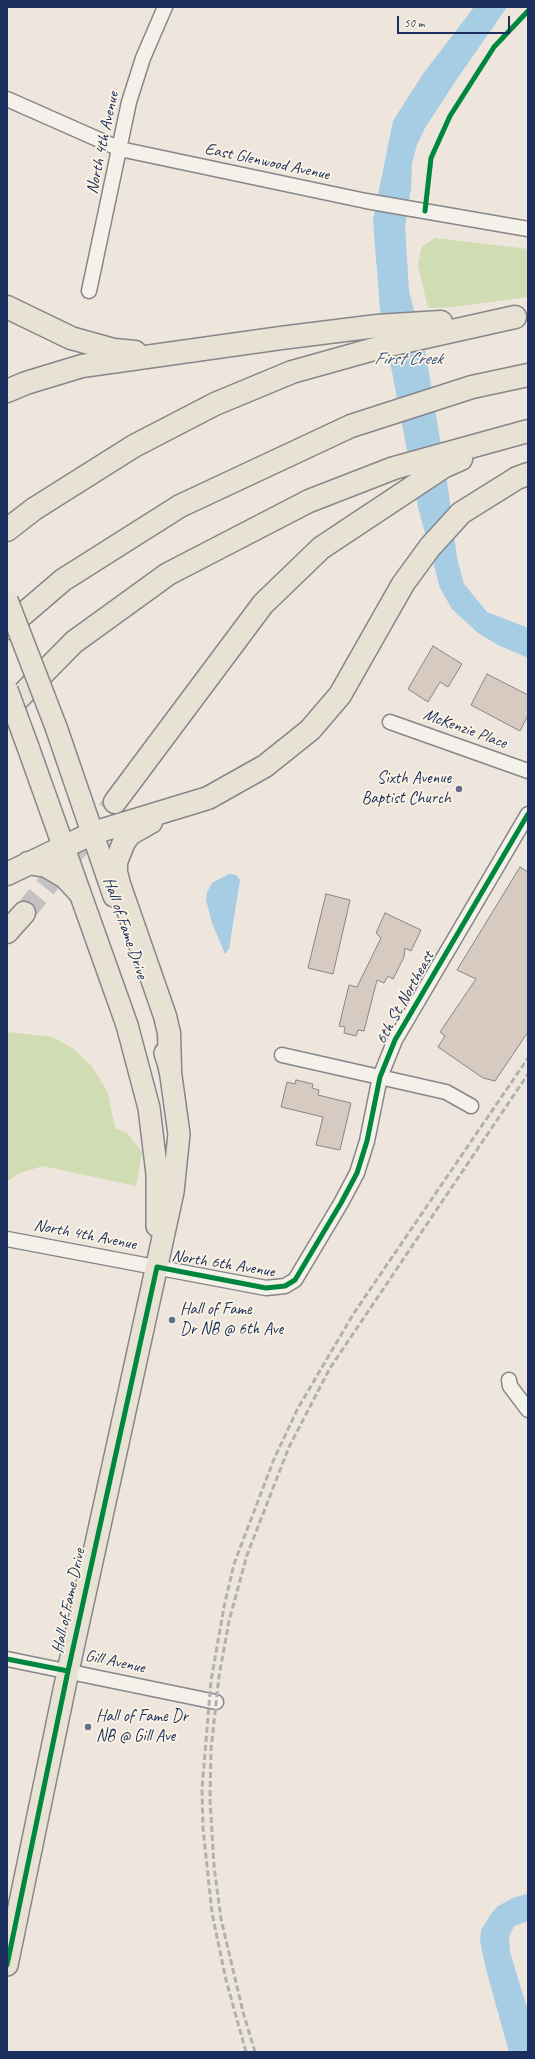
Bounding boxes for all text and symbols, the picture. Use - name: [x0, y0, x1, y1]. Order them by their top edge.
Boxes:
- scale bar: [399, 8, 512, 34]
- text: 50 m: [404, 15, 424, 31]
- street label: North 4th Avenue: [82, 90, 124, 196]
- street label: East Glenwood Avenue: [203, 139, 331, 185]
- water label: First Creek: [374, 348, 442, 370]
- street label: McKenzie Place: [420, 704, 510, 754]
- place label: Sixth Avenue Baptist Church: [361, 769, 451, 809]
- marker: Sixth Avenue Baptist Church: [454, 784, 464, 794]
- street label: Hall of Fame Drive: [98, 874, 152, 982]
- street label: 6th St Northeast: [371, 948, 439, 1048]
- street label: North 4th Avenue: [32, 1215, 138, 1255]
- street label: North 6th Avenue: [170, 1246, 276, 1282]
- place label: Hall of Fame Dr NB @ 6th Ave: [180, 1300, 283, 1340]
- marker: Hall of Fame Dr NB @ 6th Ave: [167, 1315, 177, 1325]
- street label: Hall of Fame Drive: [48, 1547, 90, 1655]
- street label: Gill Avenue: [83, 1646, 147, 1678]
- place label: Hall of Fame Dr NB @ Gill Ave: [96, 1707, 188, 1747]
- marker: Hall of Fame Dr NB @ Gill Ave: [83, 1722, 93, 1732]

